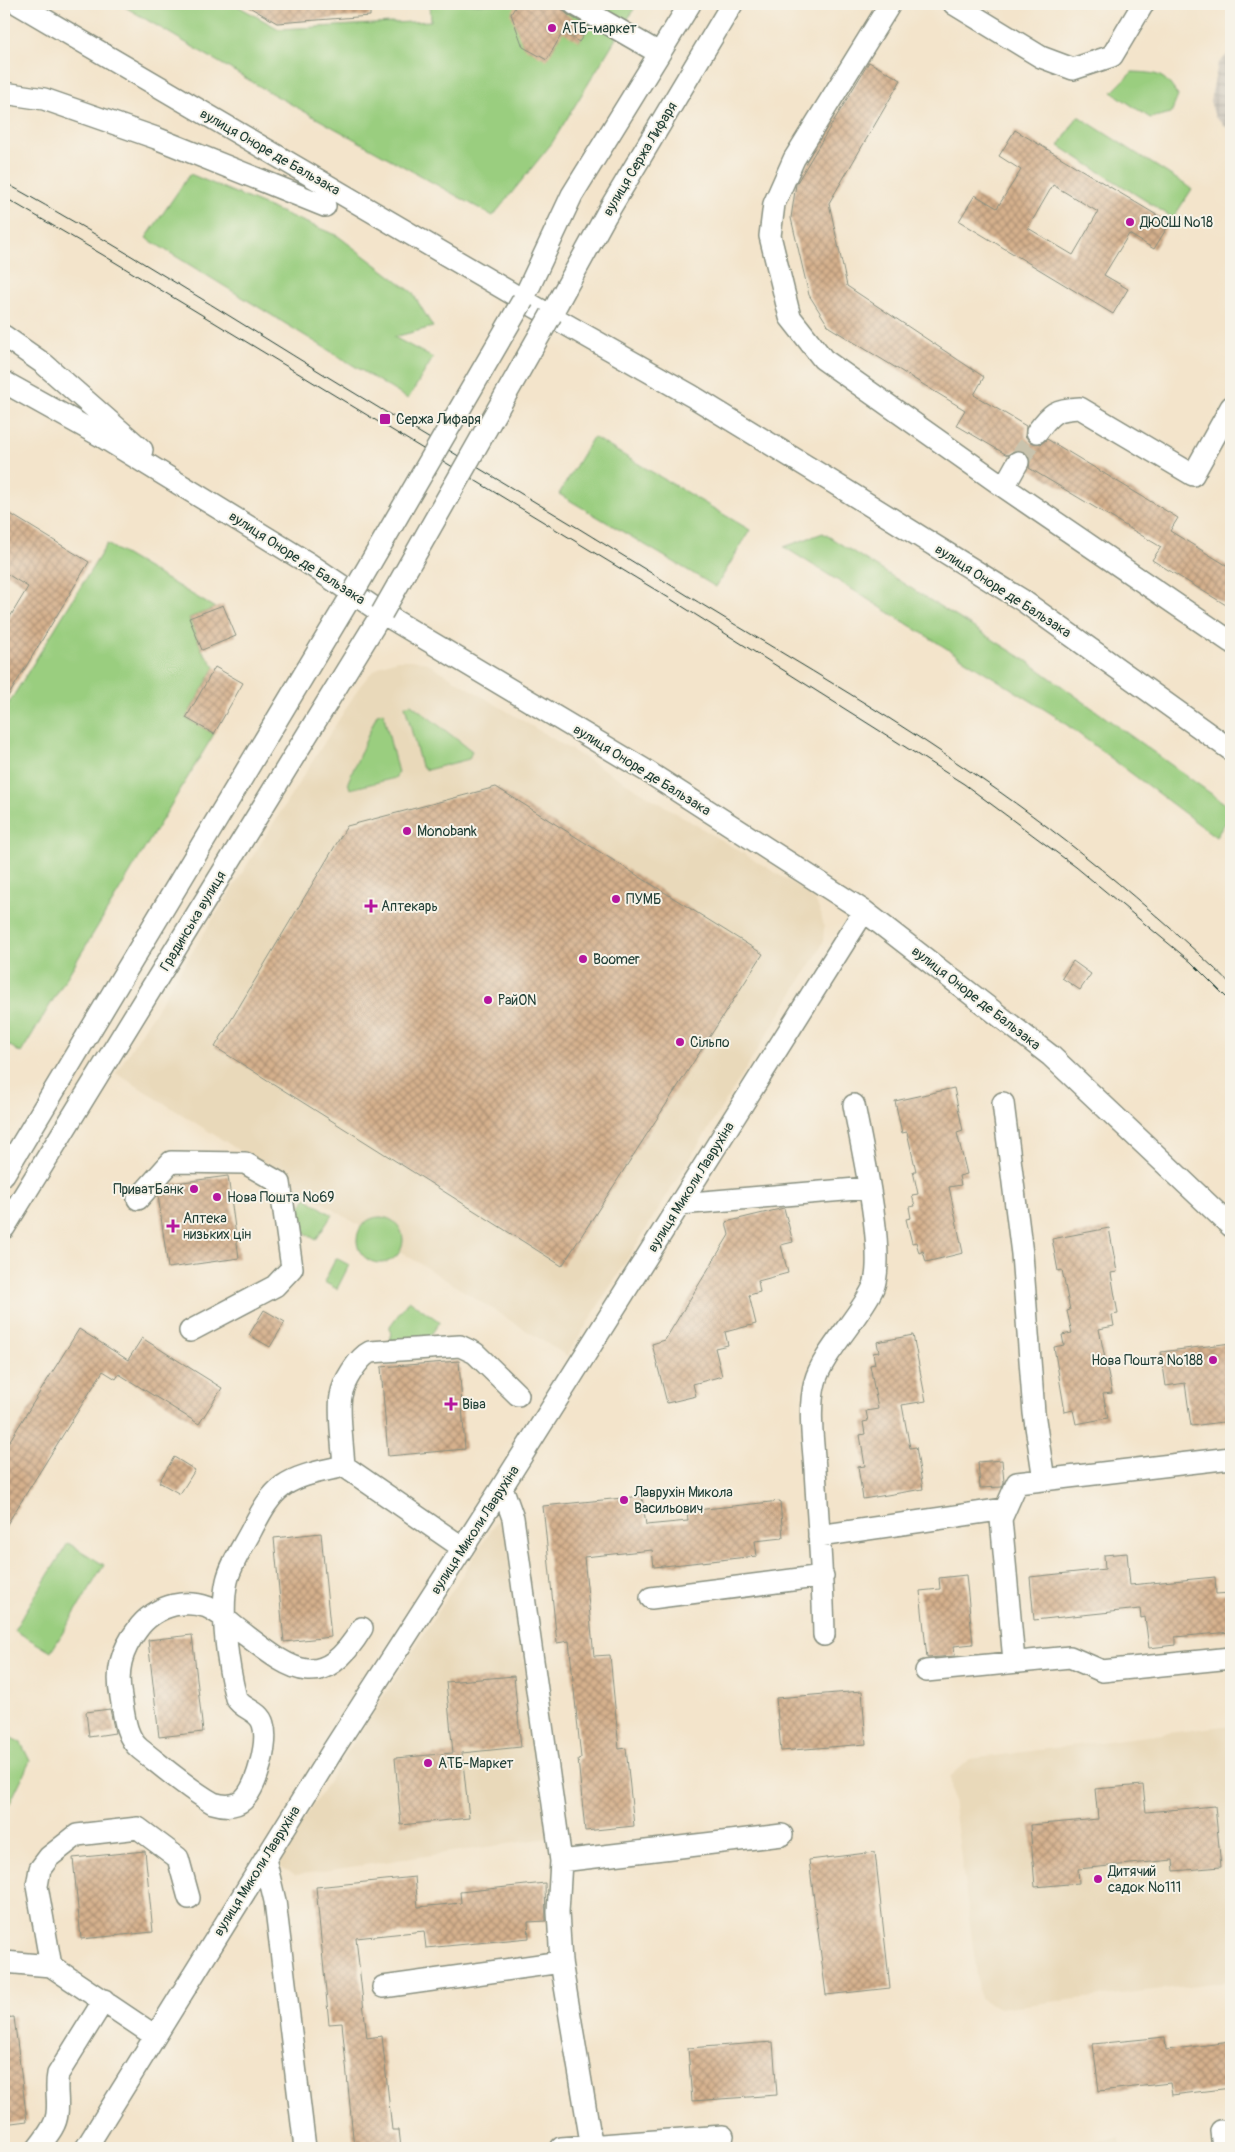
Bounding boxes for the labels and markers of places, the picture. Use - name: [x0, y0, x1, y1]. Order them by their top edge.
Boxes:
- place label: АТБ-маркет: [562, 20, 637, 37]
- marker: АТБ-маркет: [546, 22, 558, 34]
- place label: ДЮСШ №18: [1139, 214, 1213, 231]
- marker: ДЮСШ №18: [1124, 216, 1136, 228]
- place label: Сержа Лифаря: [396, 411, 481, 428]
- marker: Сержа Лифаря: [378, 412, 392, 426]
- place label: Monobank: [417, 823, 477, 840]
- marker: Monobank: [401, 825, 413, 837]
- place label: ПУМБ: [626, 891, 661, 908]
- marker: ПУМБ: [610, 893, 622, 905]
- place label: Аптекарь: [381, 898, 438, 915]
- marker: Аптекарь: [365, 900, 377, 912]
- place label: Boomer: [593, 951, 640, 968]
- marker: Boomer: [577, 953, 589, 965]
- place label: РайON: [498, 992, 537, 1009]
- marker: РайON: [482, 994, 494, 1006]
- place label: Сільпо: [690, 1034, 730, 1051]
- marker: Сільпо: [674, 1036, 686, 1048]
- place label: ПриватБанк: [113, 1181, 184, 1198]
- marker: ПриватБанк: [188, 1183, 200, 1195]
- place label: Нова Пошта №69: [227, 1189, 335, 1206]
- marker: Нова Пошта №69: [211, 1191, 223, 1203]
- place label: Аптека низьких цін: [183, 1210, 251, 1243]
- marker: Аптека низьких цін: [167, 1220, 179, 1232]
- place label: Нова Пошта №188: [1091, 1352, 1203, 1369]
- marker: Нова Пошта №188: [1207, 1354, 1219, 1366]
- place label: Віва: [462, 1396, 486, 1413]
- marker: Віва: [444, 1397, 458, 1411]
- place label: Лаврухін Микола Васильович: [633, 1484, 733, 1517]
- marker: Лаврухін Микола Васильович: [618, 1494, 630, 1506]
- place label: АТБ-Маркет: [438, 1755, 514, 1772]
- marker: АТБ-Маркет: [422, 1757, 434, 1769]
- place label: Дитячий садок №111: [1107, 1863, 1181, 1896]
- marker: Дитячий садок №111: [1092, 1873, 1104, 1885]

